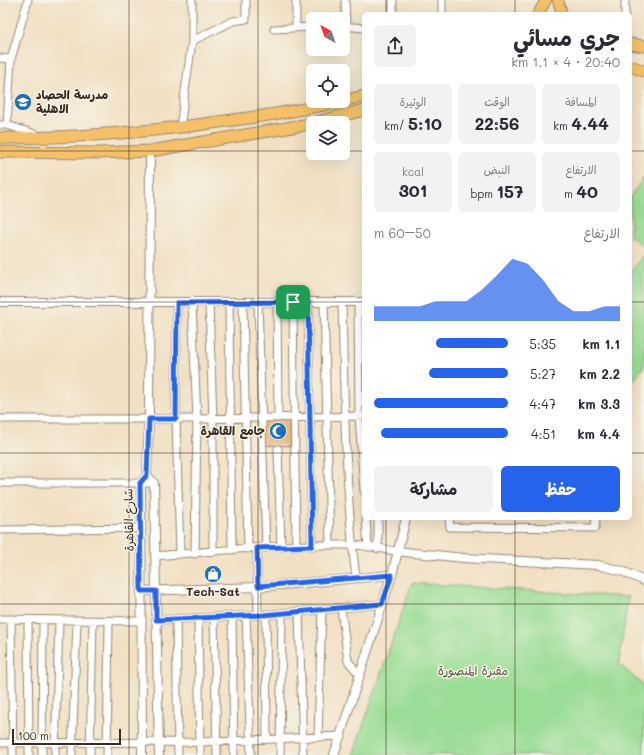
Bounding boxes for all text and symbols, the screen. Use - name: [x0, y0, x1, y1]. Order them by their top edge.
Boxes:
- north arrow: [306, 12, 350, 56]
- map controls: [306, 12, 350, 160]
- text: جري مسائي: [513, 23, 620, 52]
- button: share: [374, 25, 416, 67]
- text: 20:40 · 4 × 1.1 km: [511, 53, 620, 70]
- button: locate: [306, 64, 350, 108]
- place label: مدرسة الحصاد الاهلية: [36, 86, 108, 116]
- school or university icon: مدرسة الحصاد الاهلية: [13, 92, 33, 112]
- text: الوتيرة: [400, 94, 426, 109]
- text: الوقت: [484, 94, 510, 109]
- text: المسافة: [565, 94, 597, 109]
- text: 5:10: [408, 112, 442, 134]
- text: 22:56: [475, 112, 519, 134]
- text: 4.44: [571, 112, 609, 134]
- button: layers: [306, 116, 350, 160]
- text: /km: [384, 118, 408, 133]
- text: km: [553, 118, 571, 133]
- text: النبض: [484, 162, 510, 177]
- text: الارتفاع: [566, 162, 596, 177]
- text: kcal: [402, 164, 424, 179]
- text: 301: [399, 179, 427, 201]
- text: 157: [497, 180, 524, 202]
- text: 40: [576, 180, 598, 202]
- text: bpm: [470, 186, 497, 201]
- text: m: [564, 186, 576, 201]
- text: 50–60 m: [374, 224, 431, 241]
- text: الارتفاع: [584, 224, 620, 241]
- pin: [276, 285, 310, 319]
- icon: arrive: [282, 291, 304, 313]
- text: 5:35: [529, 335, 556, 352]
- text: 1.1 km: [582, 335, 620, 352]
- text: 5:27: [530, 365, 556, 382]
- text: 2.2 km: [579, 365, 620, 382]
- text: 4:47: [529, 395, 556, 412]
- text: 3.3 km: [578, 395, 620, 412]
- mosque icon: جامع القاهرة: [268, 421, 288, 441]
- place label: جامع القاهرة: [200, 422, 265, 440]
- text: 4:51: [531, 425, 556, 442]
- text: 4.4 km: [577, 425, 620, 442]
- button: مشاركة: [374, 466, 493, 512]
- button: حفظ: [501, 466, 620, 512]
- street label: شارع القاهرة: [119, 488, 139, 552]
- shop icon: Tech-Sat: [203, 564, 223, 584]
- place label: Tech-Sat: [186, 583, 240, 599]
- park label: مقبرة المنصورة: [438, 662, 508, 679]
- scale bar: [12, 727, 121, 746]
- text: 100 m: [18, 728, 49, 743]

